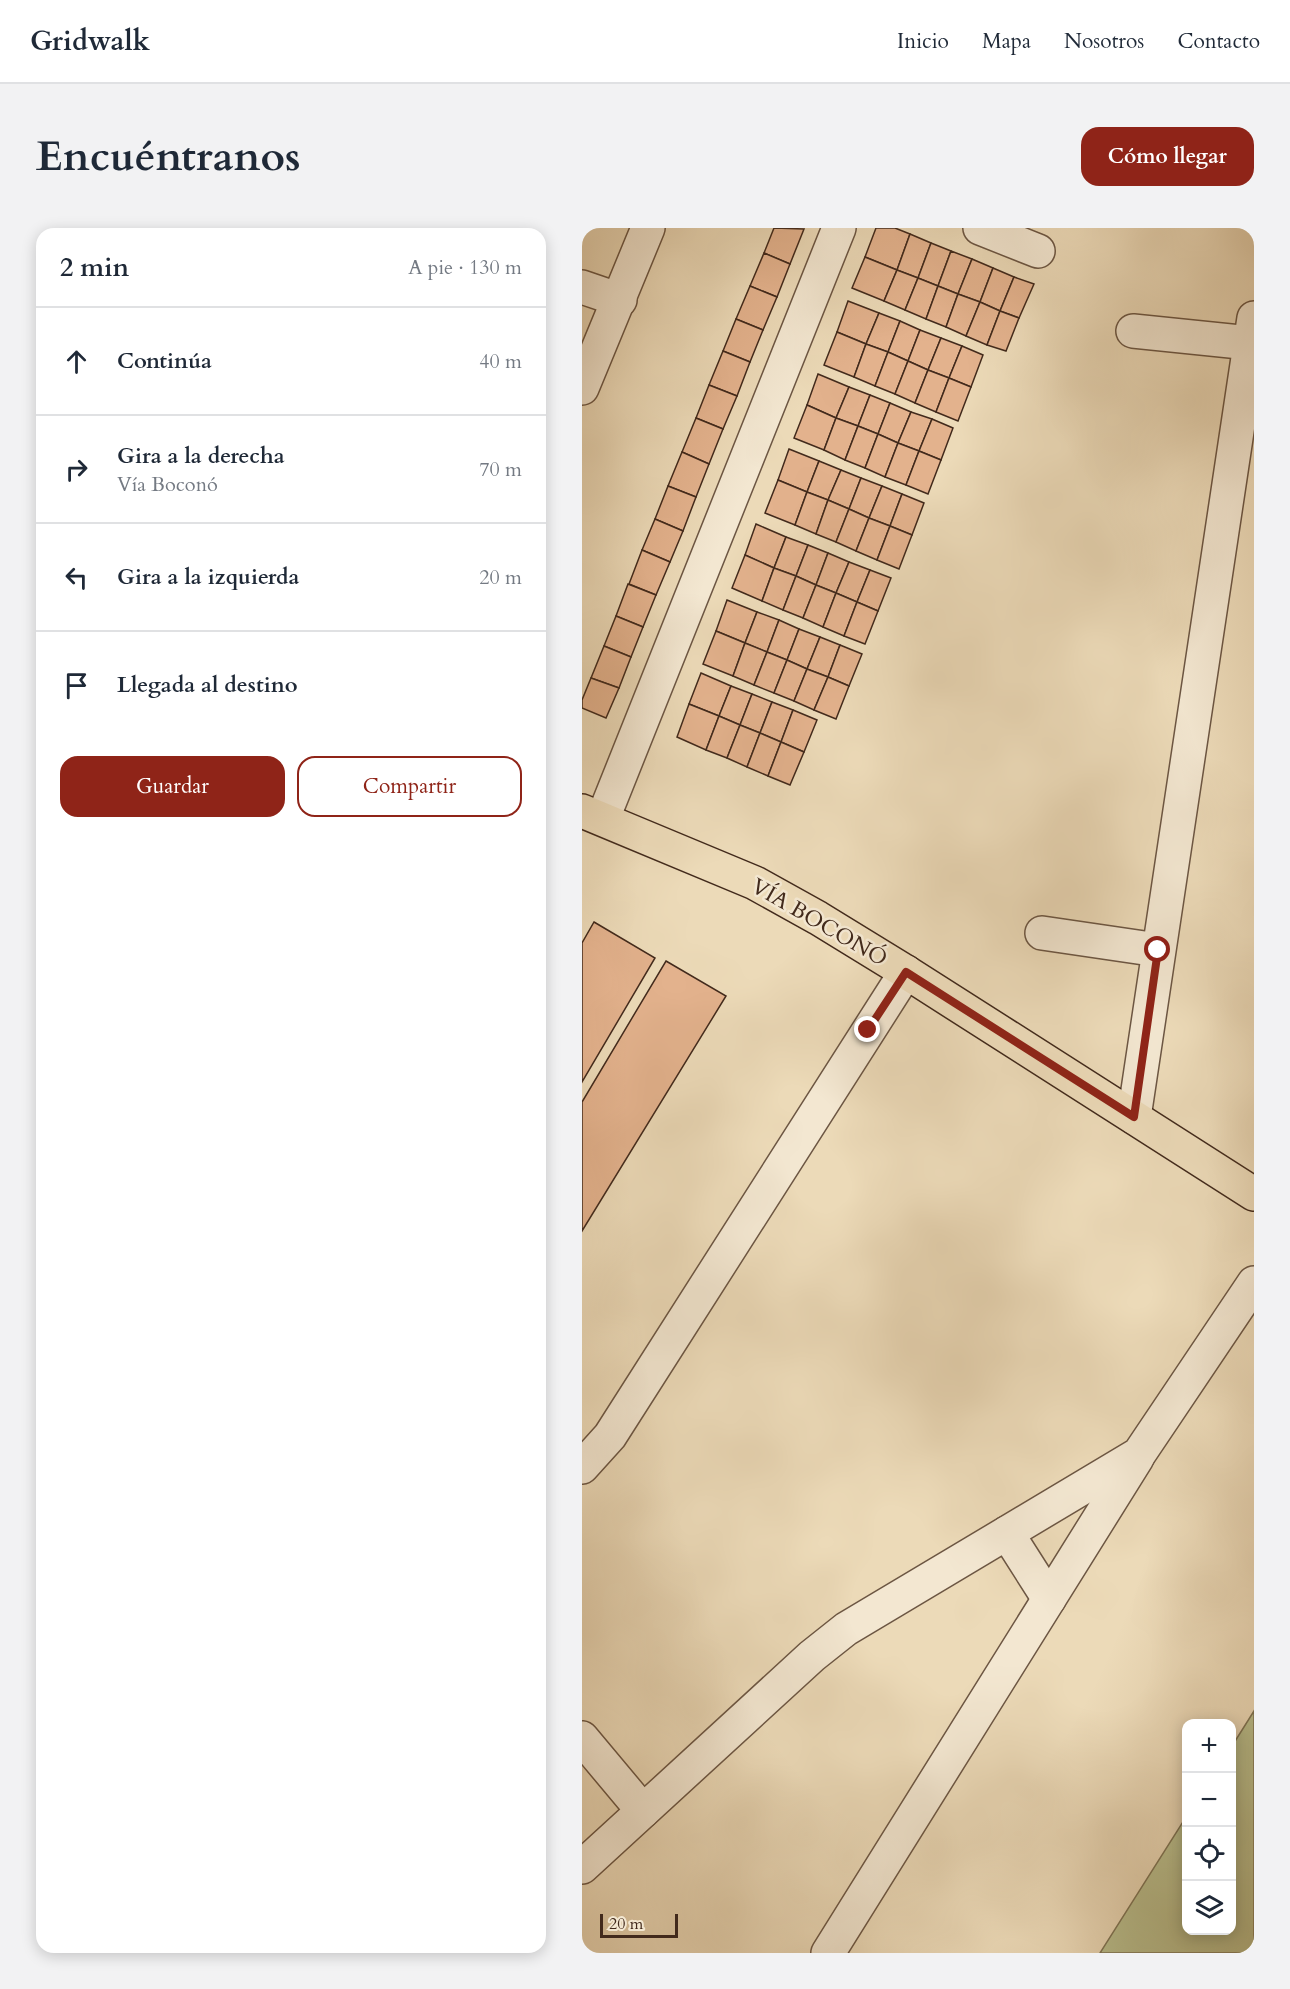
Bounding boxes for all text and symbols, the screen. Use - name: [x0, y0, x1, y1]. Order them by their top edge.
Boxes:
- text: Gridwalk: [30, 22, 150, 60]
- text: Inicio: [897, 27, 949, 56]
- text: Mapa: [982, 27, 1031, 56]
- text: Nosotros: [1064, 27, 1144, 56]
- text: Contacto: [1177, 27, 1260, 56]
- button: Cómo llegar: [1081, 127, 1254, 186]
- text: Encuéntranos: [36, 128, 301, 185]
- text: 2 min: [60, 250, 129, 285]
- text: A pie · 130 m: [408, 254, 522, 281]
- icon: ahead: [60, 345, 93, 378]
- text: Continúa: [117, 346, 212, 376]
- text: 40 m: [479, 348, 522, 375]
- text: Gira a la derecha: [117, 441, 285, 471]
- icon: right: [60, 453, 93, 486]
- text: 70 m: [479, 456, 522, 483]
- text: Vía Boconó: [117, 471, 218, 498]
- icon: left: [60, 561, 93, 594]
- text: Gira a la izquierda: [117, 562, 300, 592]
- text: 20 m: [479, 564, 522, 591]
- icon: arrive: [60, 669, 93, 702]
- text: Llegada al destino: [117, 670, 298, 700]
- button: Guardar: [60, 756, 285, 817]
- button: Compartir: [297, 756, 522, 817]
- street label: VÍA BOCONÓ: [746, 871, 892, 973]
- route start: [1144, 936, 1170, 962]
- route end: [854, 1016, 880, 1042]
- map controls: [1182, 1719, 1236, 1935]
- button: +: [1182, 1719, 1236, 1773]
- button: −: [1182, 1773, 1236, 1827]
- button: locate: [1182, 1827, 1236, 1881]
- button: layers: [1182, 1881, 1236, 1935]
- scale bar: [600, 1911, 678, 1938]
- text: 20 m: [609, 1913, 643, 1935]

